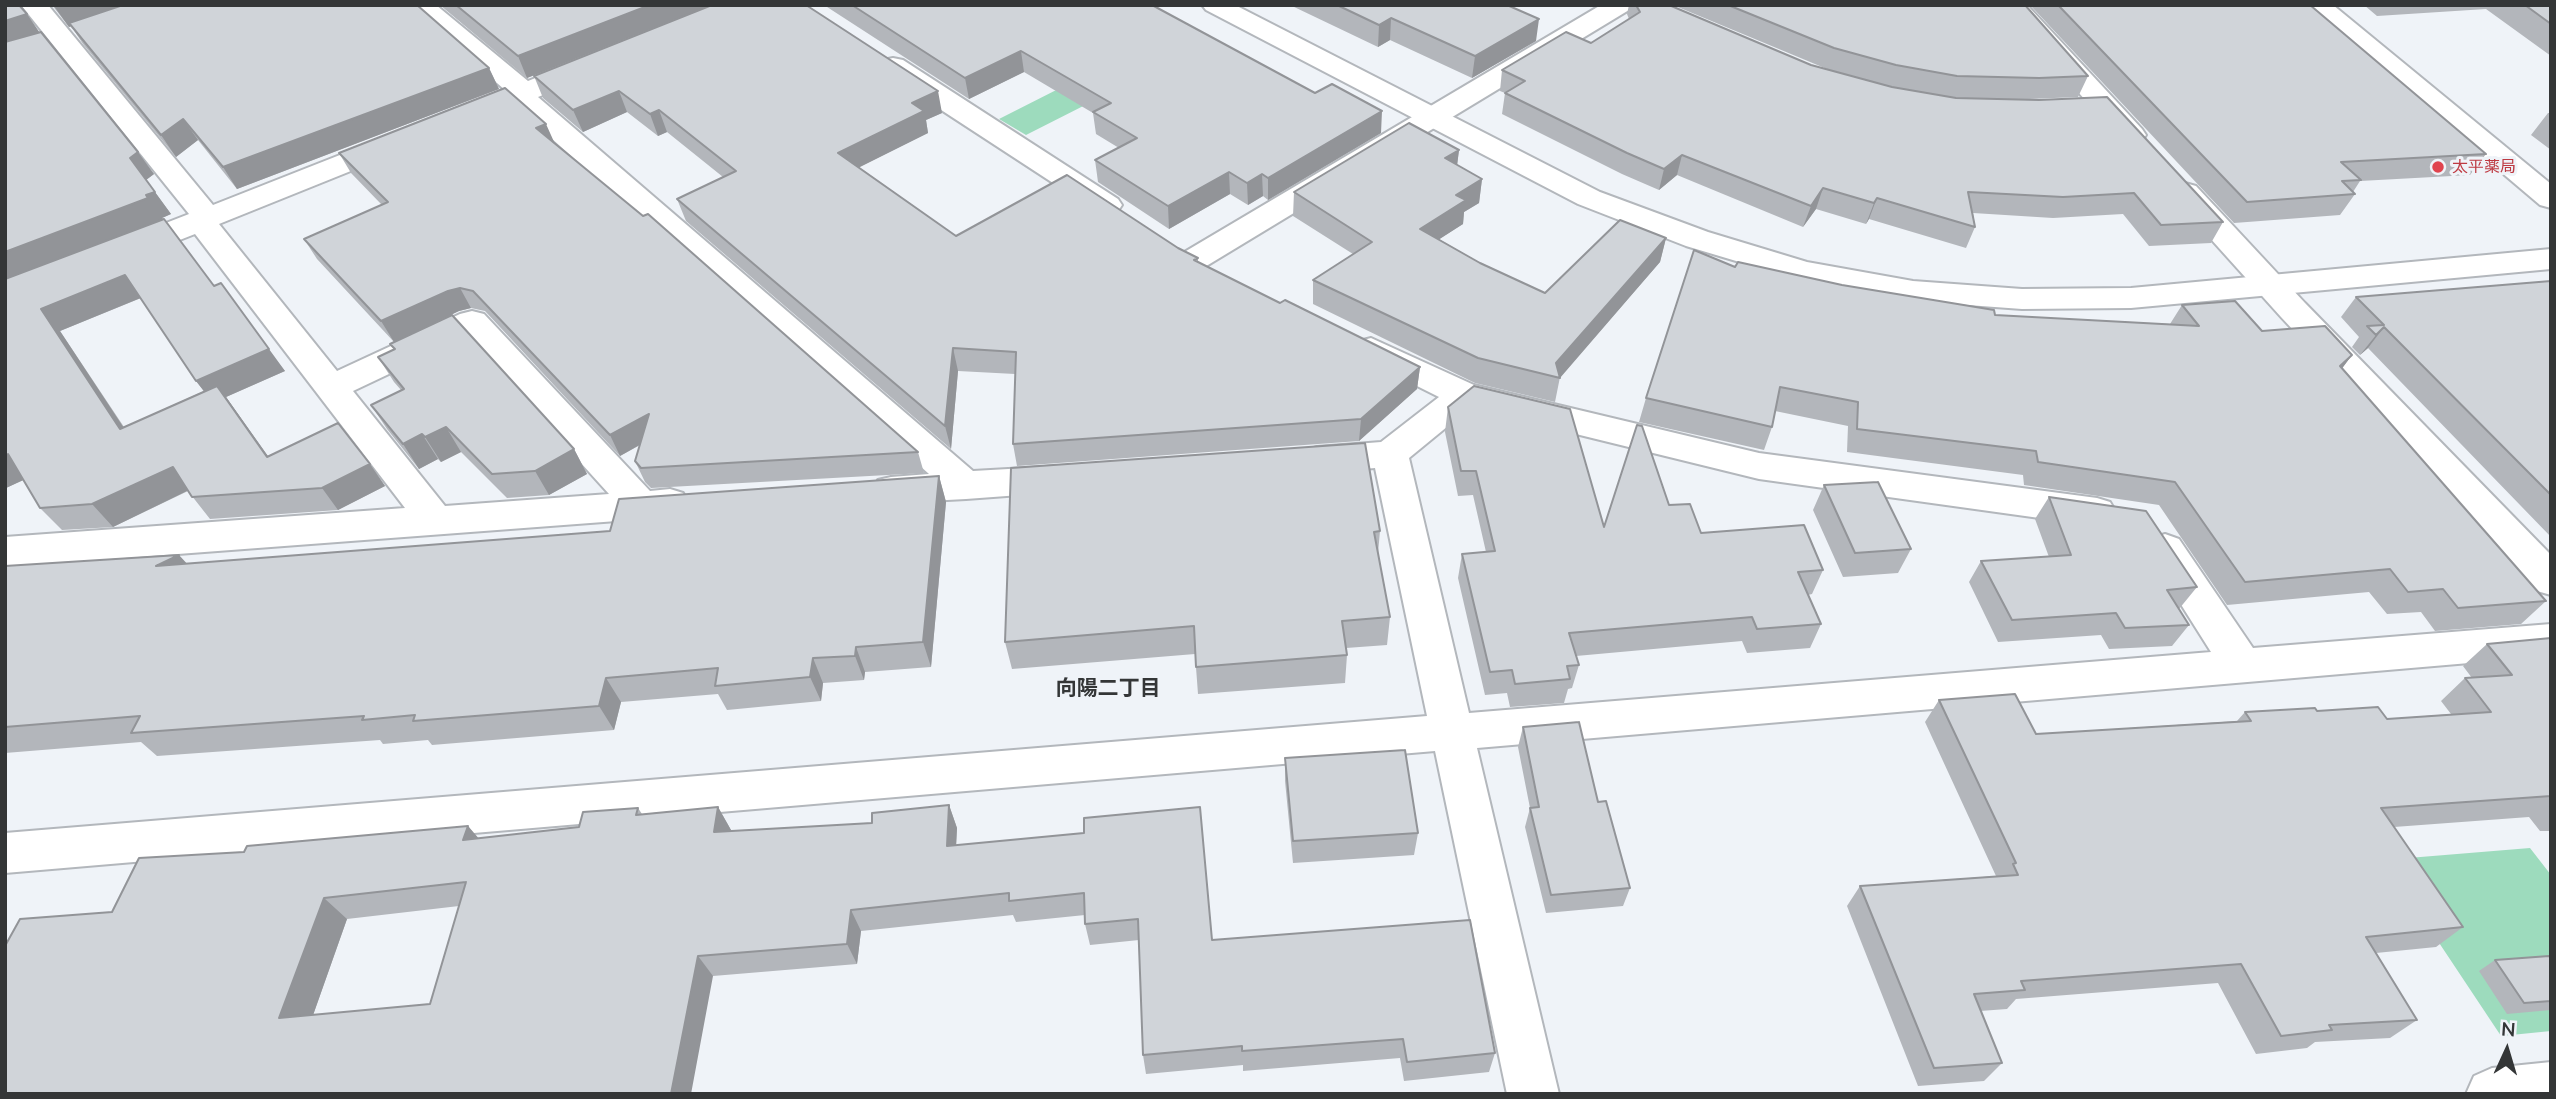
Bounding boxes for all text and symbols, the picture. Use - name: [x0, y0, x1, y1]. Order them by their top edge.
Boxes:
- place label: 太平薬局: [2452, 157, 2516, 177]
- marker: 太平薬局: [2430, 159, 2446, 175]
- district label: 向陽二丁目: [1056, 676, 1160, 702]
- north arrow: [2472, 1015, 2542, 1085]
- text: N: [2500, 1017, 2516, 1042]

